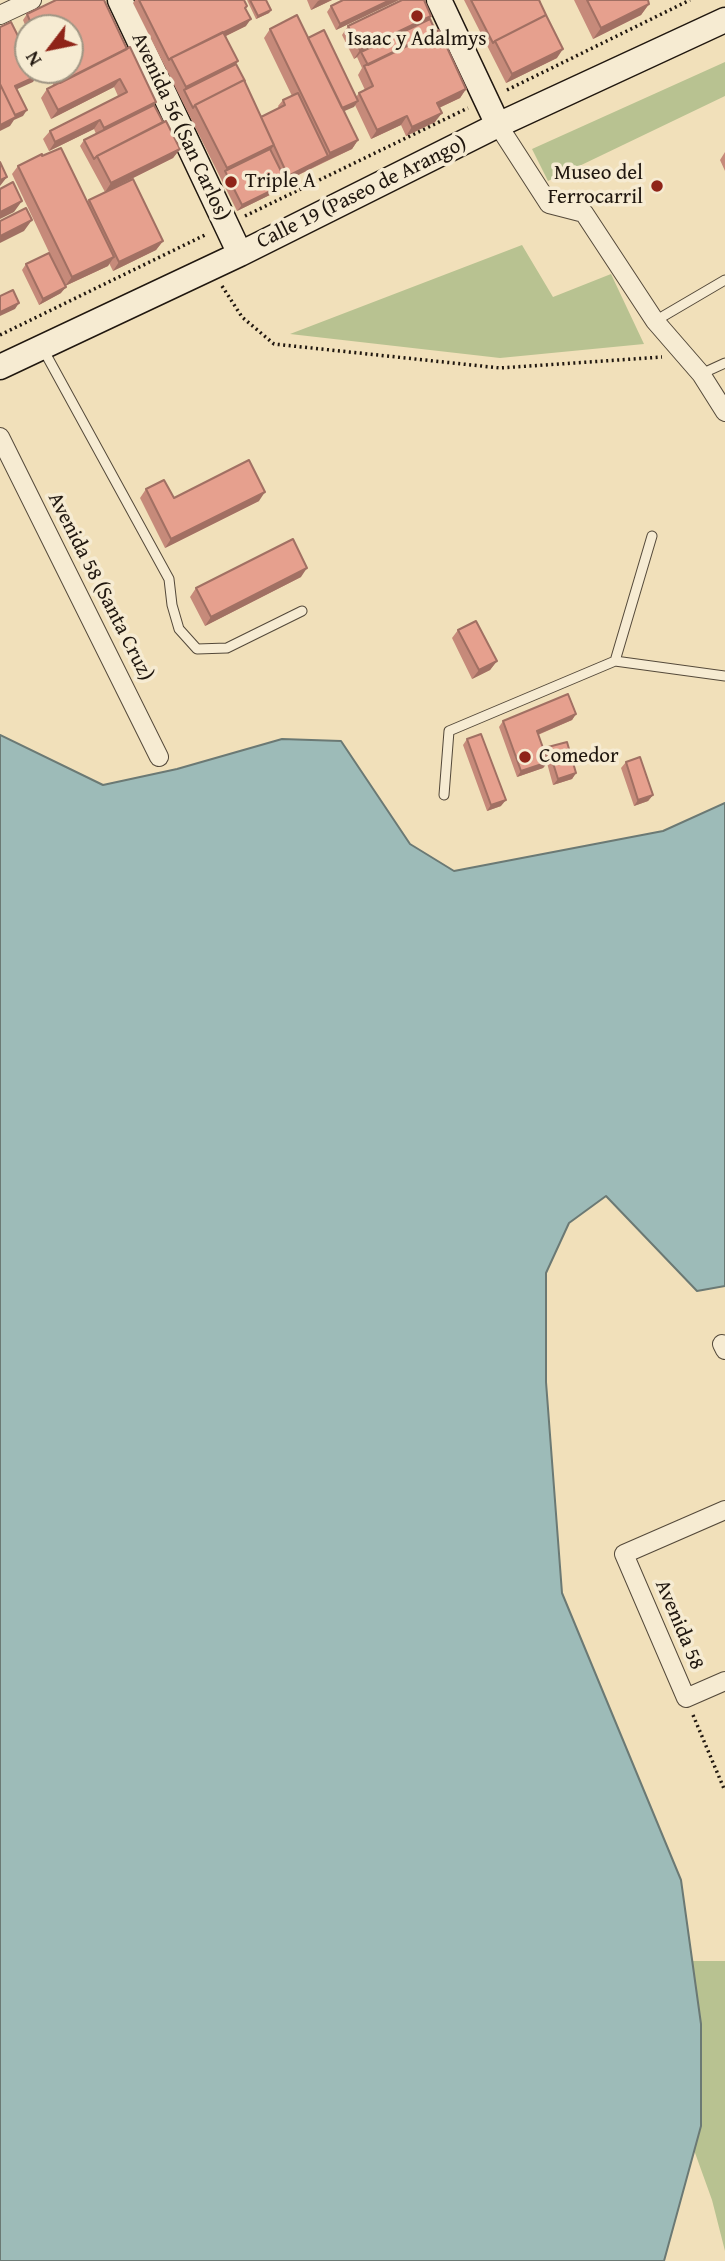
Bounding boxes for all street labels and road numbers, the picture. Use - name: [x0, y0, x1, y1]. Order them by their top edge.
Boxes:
- street label: Avenida 56 (San Carlos): [125, 29, 235, 225]
- street label: Calle 19 (Paseo de Arango): [253, 131, 471, 255]
- street label: Avenida 58 (Santa Cruz): [42, 489, 158, 685]
- street label: Avenida 58: [649, 1576, 709, 1674]

